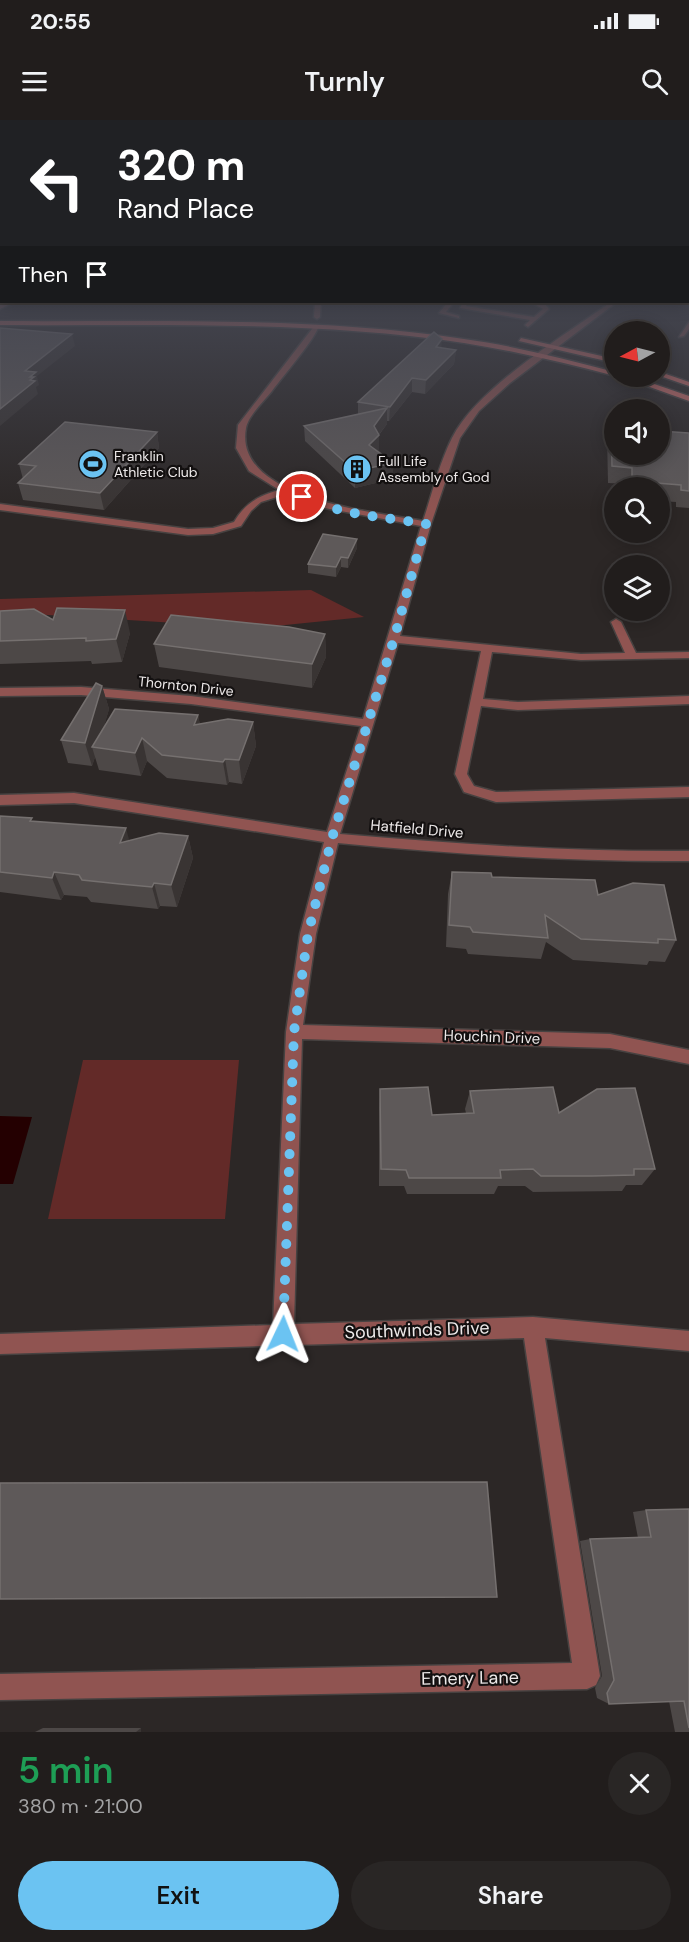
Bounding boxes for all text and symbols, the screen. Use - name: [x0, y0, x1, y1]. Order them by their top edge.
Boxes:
- text: 20:55: [30, 7, 91, 36]
- text: Turnly: [304, 64, 385, 99]
- icon: menu: [18, 65, 51, 98]
- icon: search: [638, 65, 671, 98]
- text: 320 m: [117, 138, 245, 193]
- icon: left: [18, 144, 96, 222]
- text: Rand Place: [117, 191, 254, 226]
- icon: arrive: [80, 258, 113, 291]
- text: Then: [18, 260, 68, 289]
- north arrow: [604, 321, 670, 387]
- map controls: [604, 321, 670, 621]
- button: sound: [604, 399, 670, 465]
- place label: Franklin Athletic Club: [114, 447, 198, 481]
- sports icon: Franklin Athletic Club: [77, 448, 109, 480]
- place label: Full Life Assembly of God: [378, 452, 490, 486]
- building icon: Full Life Assembly of God: [341, 453, 373, 485]
- pin: [276, 471, 327, 522]
- button: search: [604, 477, 670, 543]
- icon: arrive: [285, 480, 318, 513]
- button: layers: [604, 555, 670, 621]
- street label: Thornton Drive: [137, 672, 235, 700]
- street label: Hatfield Drive: [370, 815, 464, 843]
- street label: Houchin Drive: [443, 1025, 541, 1049]
- position arrow: [251, 1302, 315, 1366]
- street label: Southwinds Drive: [344, 1315, 490, 1345]
- street label: Emery Lane: [421, 1665, 519, 1691]
- text: 5 min: [18, 1747, 114, 1794]
- button: close: [608, 1752, 671, 1815]
- text: 380 m · 21:00: [18, 1793, 143, 1819]
- button: Exit: [18, 1861, 339, 1930]
- button: Share: [351, 1861, 671, 1930]

